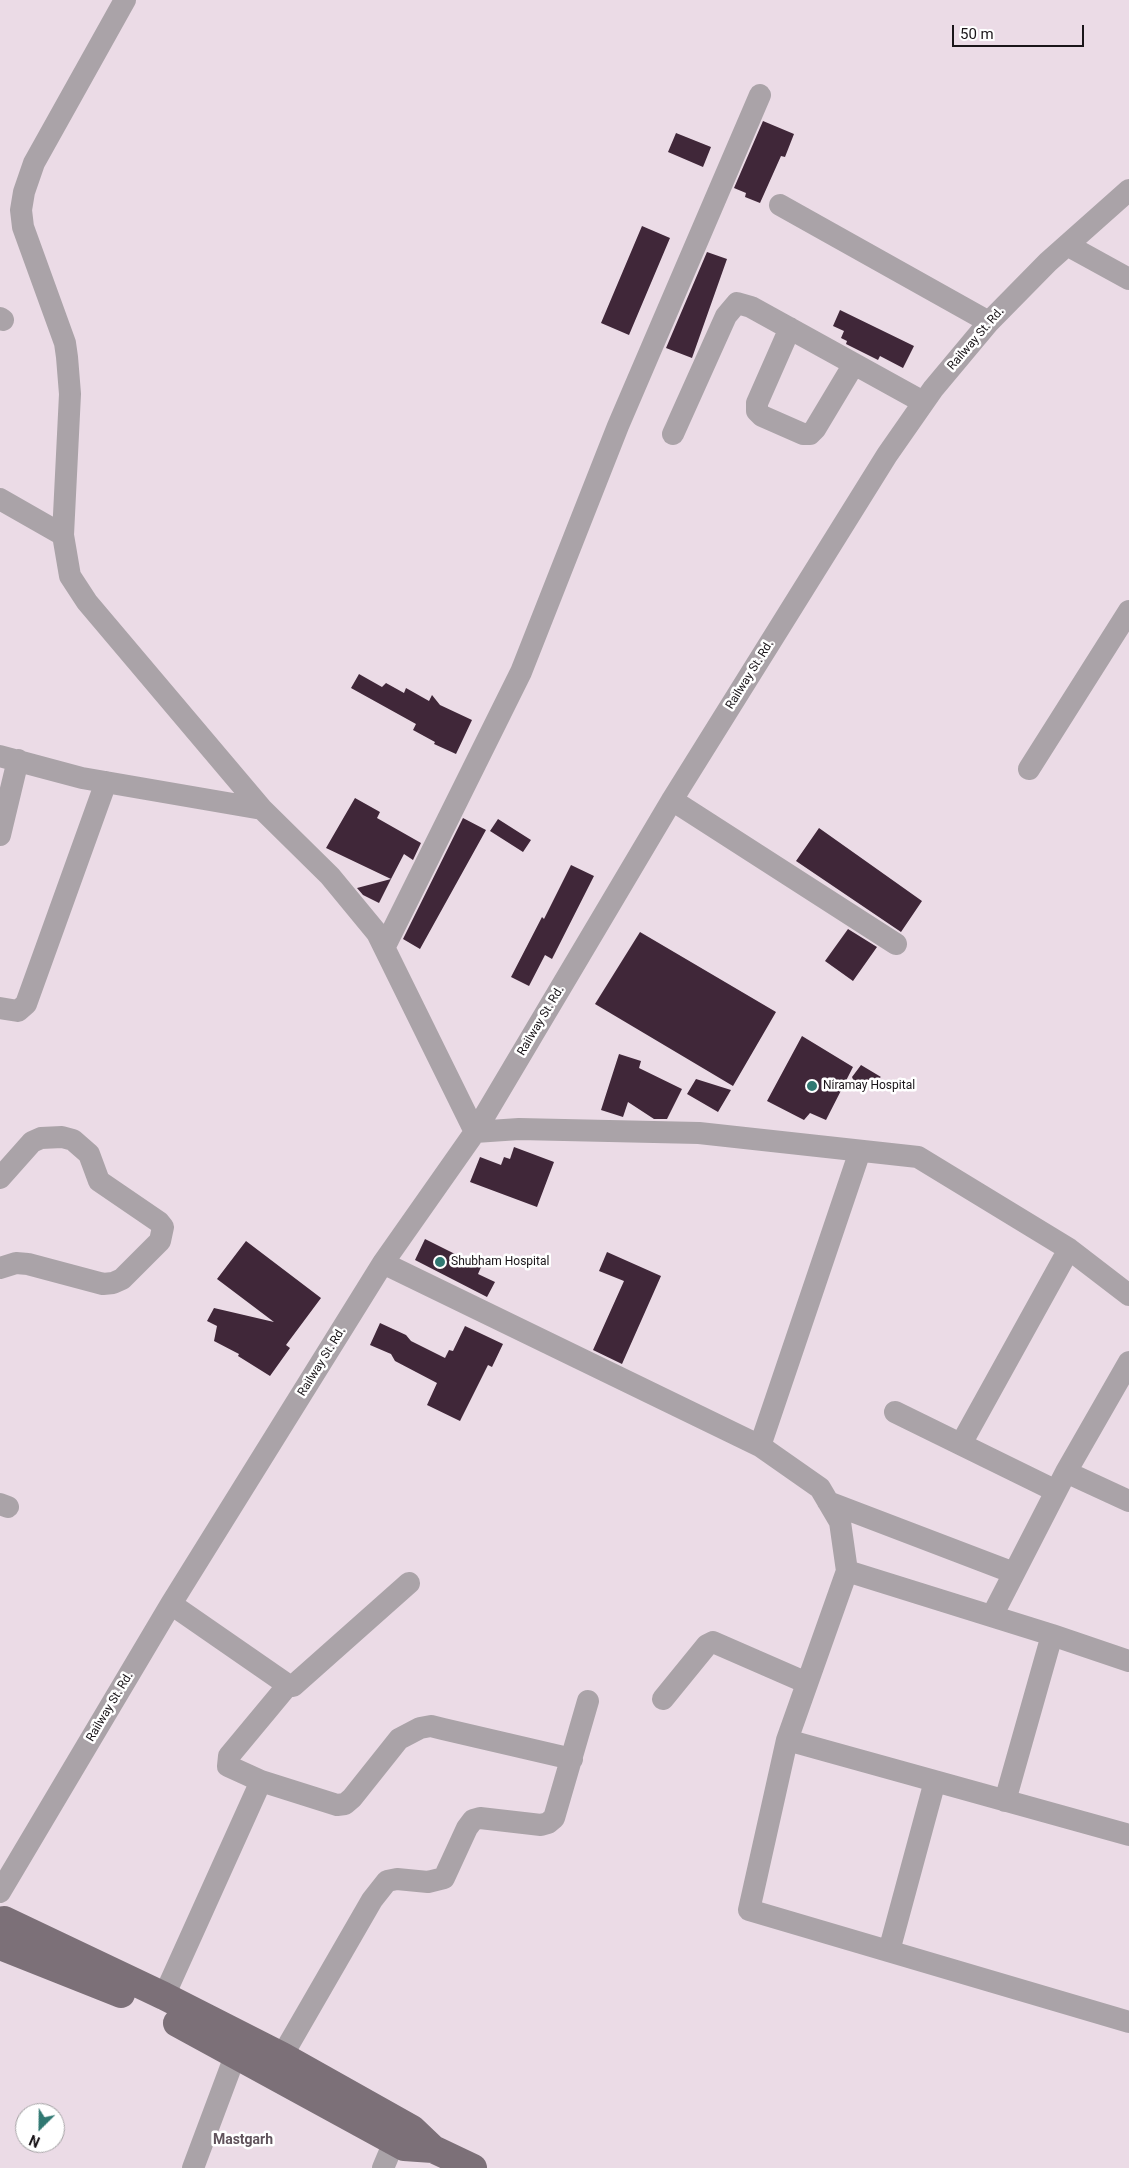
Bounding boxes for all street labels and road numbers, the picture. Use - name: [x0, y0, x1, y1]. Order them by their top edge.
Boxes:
- street label: Railway St. Rd.: [945, 305, 1007, 373]
- street label: Railway St. Rd.: [723, 638, 777, 712]
- street label: Railway St. Rd.: [515, 984, 567, 1058]
- street label: Railway St. Rd.: [295, 1325, 349, 1399]
- street label: Railway St. Rd.: [84, 1670, 136, 1744]

